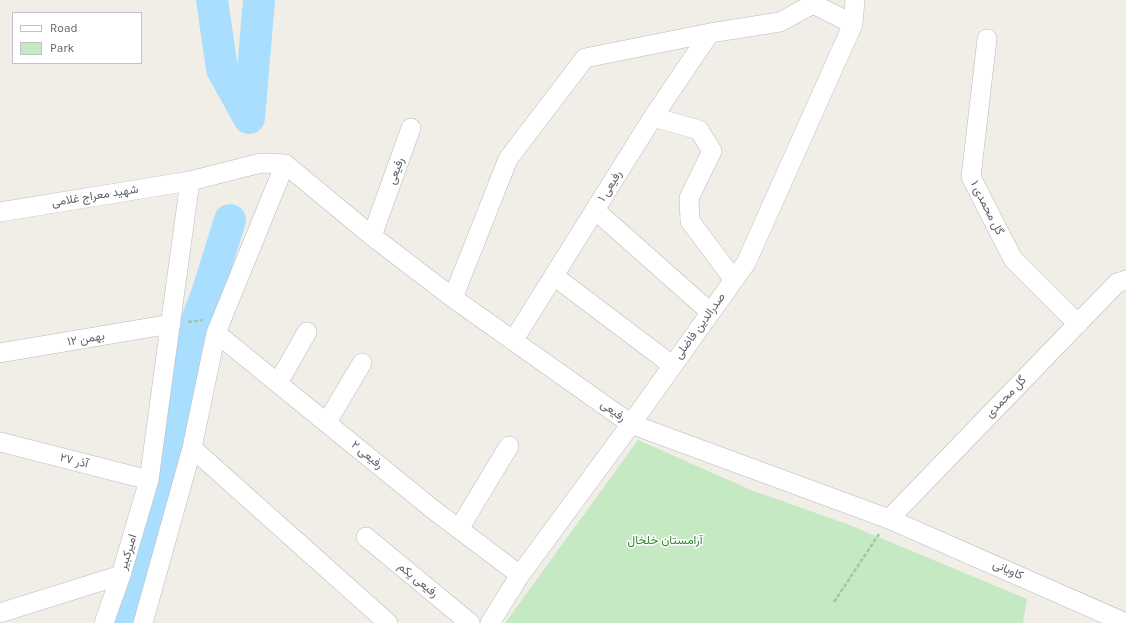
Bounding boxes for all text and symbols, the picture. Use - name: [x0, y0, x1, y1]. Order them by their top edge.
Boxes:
- legend: [12, 12, 142, 64]
- text: Road: [50, 21, 78, 35]
- text: Park: [50, 41, 74, 55]
- street label: رفیعی: [384, 155, 408, 187]
- street label: رفیعی ۱: [595, 168, 625, 204]
- street label: گل محمدی ۱: [967, 179, 1007, 237]
- street label: شهید معراج غلامی: [51, 182, 139, 210]
- street label: صدرالدین فاضلی: [671, 290, 729, 362]
- street label: ۱۲ بهمن: [66, 329, 106, 349]
- street label: گل محمدی: [983, 373, 1029, 421]
- street label: رفیعی: [597, 397, 629, 425]
- street label: رفیعی ۲: [348, 438, 386, 472]
- street label: ۲۷ آذر: [58, 451, 90, 471]
- street label: امیرکبیر: [116, 533, 140, 571]
- park label: آرامستان خلخال: [628, 534, 702, 548]
- street label: کاویانی: [991, 557, 1025, 583]
- street label: رفیعی یکم: [395, 559, 441, 601]

